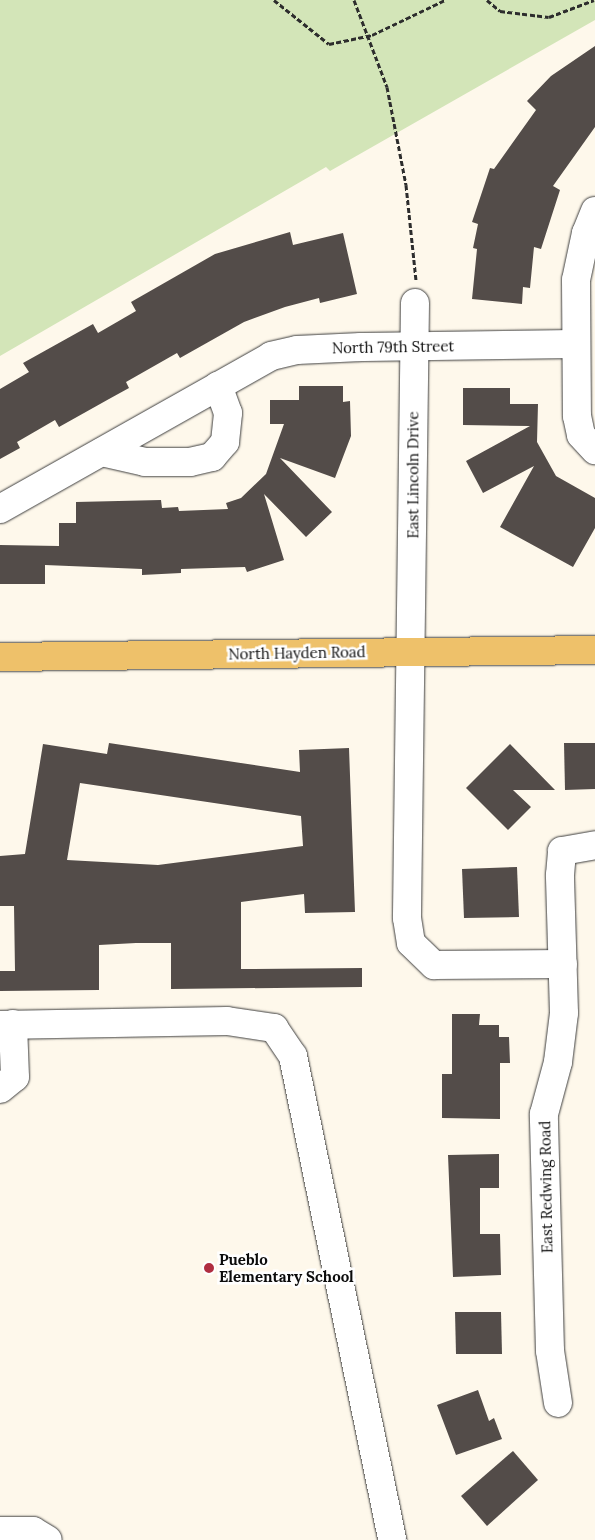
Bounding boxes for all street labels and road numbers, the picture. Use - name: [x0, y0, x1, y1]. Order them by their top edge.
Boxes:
- street label: North 79th Street: [332, 337, 454, 357]
- street label: East Lincoln Drive: [404, 411, 422, 539]
- street label: North Hayden Road: [228, 643, 366, 663]
- street label: East Redwing Road: [536, 1121, 556, 1253]

